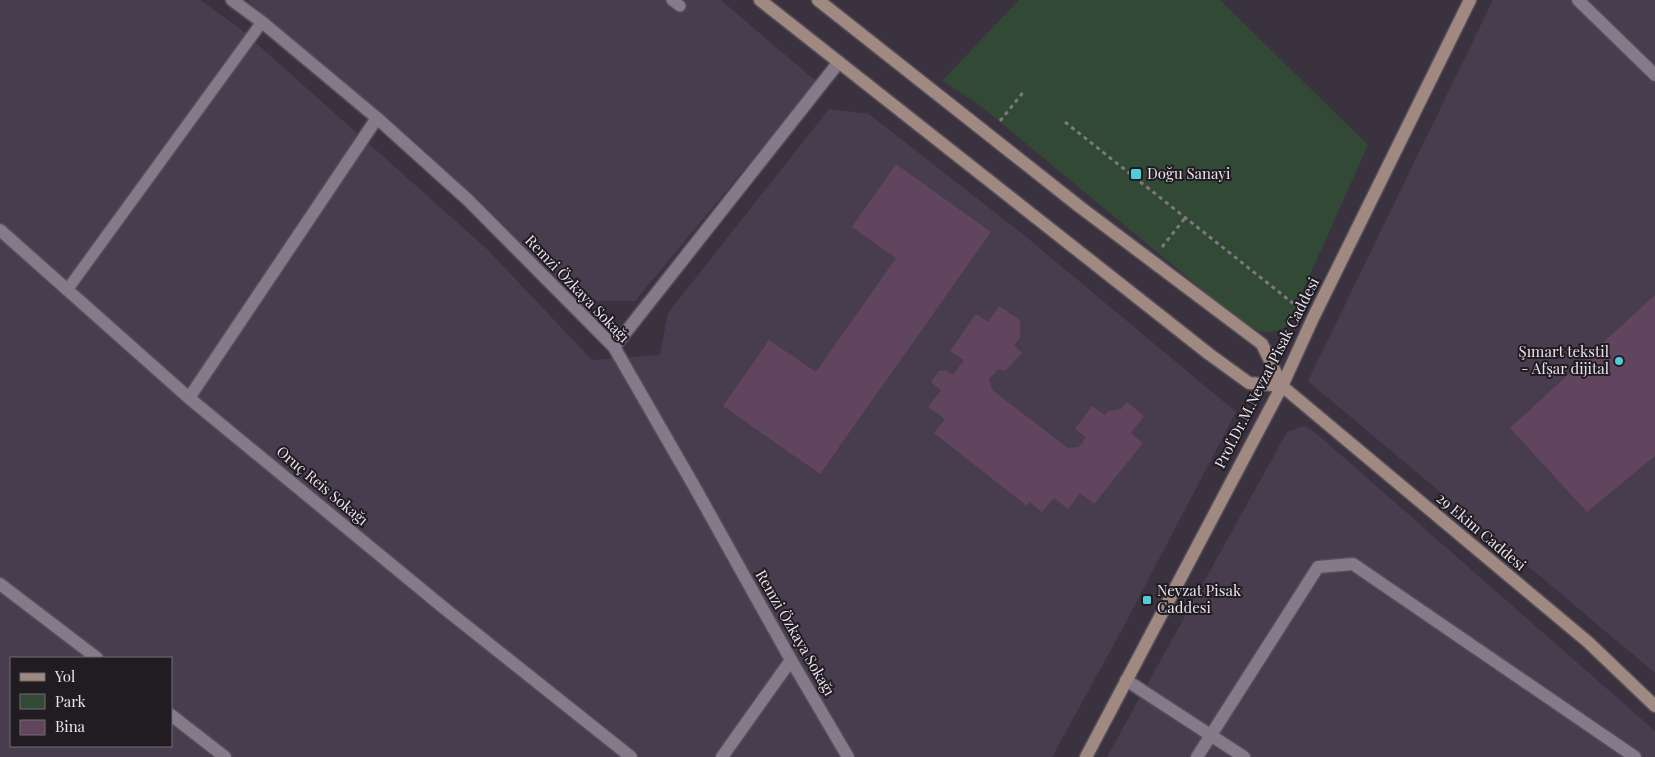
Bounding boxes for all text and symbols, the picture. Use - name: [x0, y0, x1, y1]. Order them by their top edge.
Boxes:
- place label: Doğu Sanayi: [1147, 163, 1231, 183]
- marker: Doğu Sanayi: [1129, 167, 1143, 181]
- street label: Remzi Özkaya Sokağı: [521, 230, 635, 347]
- street label: Prof.Dr.M.Nevzat Pisak Caddesi: [1209, 273, 1323, 471]
- place label: Şımart tekstil - Afşar dijital: [1519, 341, 1609, 378]
- marker: Şımart tekstil - Afşar dijital: [1613, 355, 1625, 367]
- street label: Oruç Reis Sokağı: [273, 441, 373, 530]
- street label: 29 Ekim Caddesi: [1433, 488, 1531, 575]
- street label: Remzi Özkaya Sokağı: [752, 566, 840, 700]
- place label: Nevzat Pisak Caddesi: [1157, 580, 1242, 617]
- marker: Nevzat Pisak Caddesi: [1141, 594, 1153, 606]
- legend: [10, 657, 172, 747]
- text: Yol: [54, 666, 75, 686]
- text: Park: [55, 691, 87, 711]
- text: Bina: [55, 716, 86, 736]

